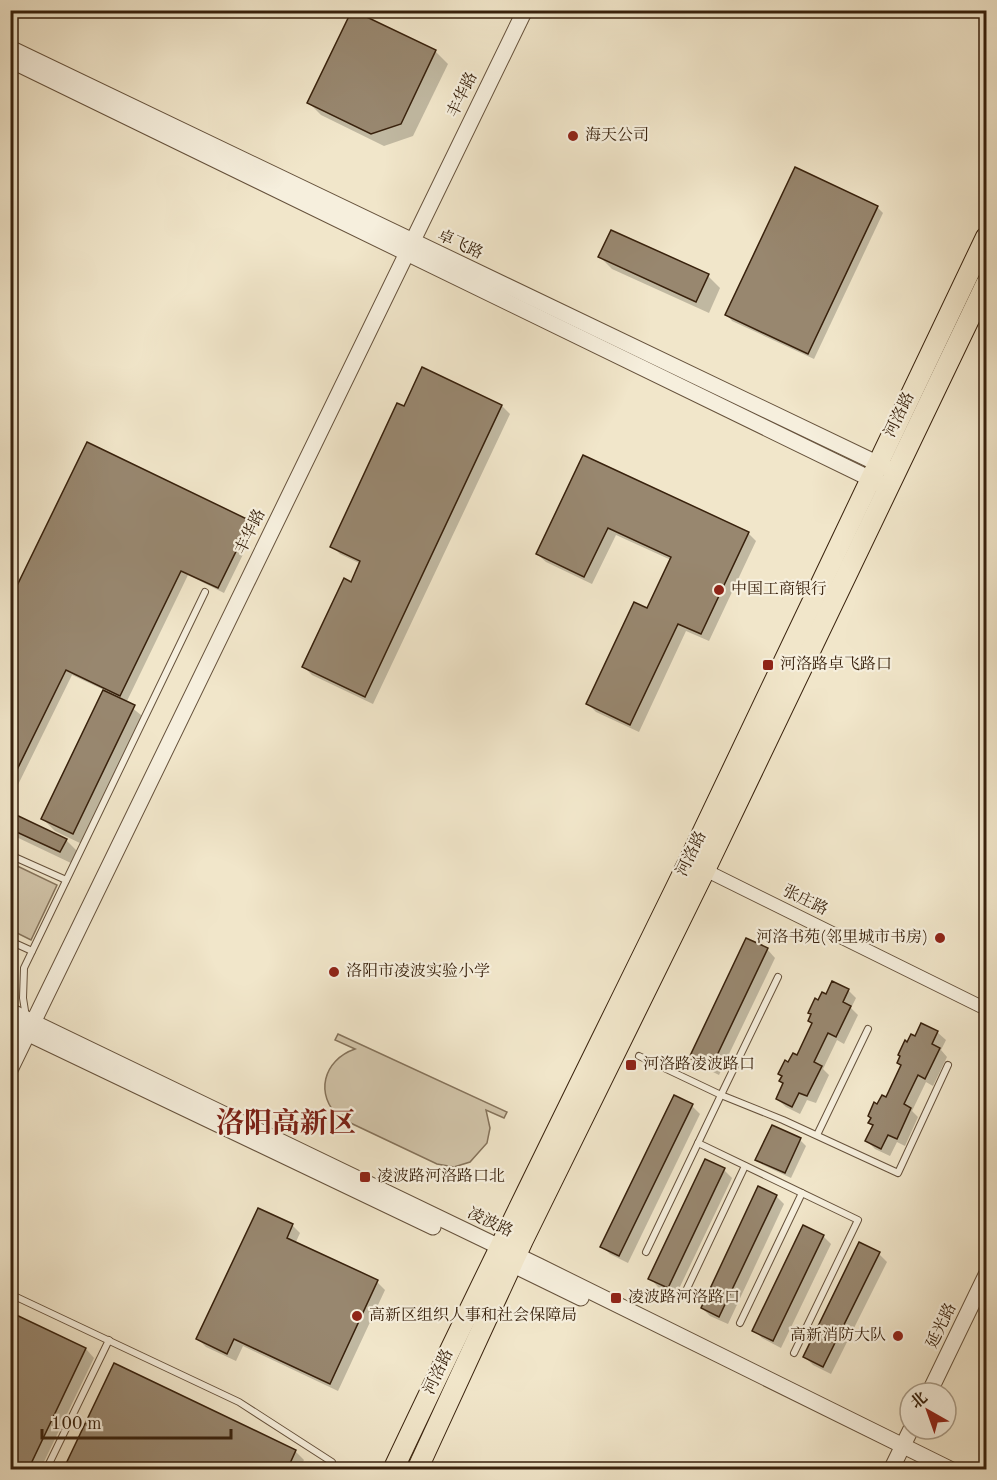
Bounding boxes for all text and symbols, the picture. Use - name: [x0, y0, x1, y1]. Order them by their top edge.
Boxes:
- street label: 丰华路: [443, 69, 481, 120]
- place label: 海天公司: [585, 126, 649, 144]
- marker: 海天公司: [566, 129, 580, 143]
- street label: 卓飞路: [435, 226, 486, 262]
- street label: 河洛路: [880, 389, 918, 440]
- street label: 丰华路: [231, 506, 269, 557]
- place label: 中国工商银行: [731, 580, 827, 598]
- marker: 中国工商银行: [712, 583, 726, 597]
- place label: 河洛路卓飞路口: [780, 655, 892, 673]
- marker: 河洛路卓飞路口: [761, 658, 775, 672]
- street label: 河洛路: [672, 828, 710, 879]
- street label: 张庄路: [780, 881, 831, 919]
- place label: 河洛书苑(邻里城市书房): [756, 928, 928, 946]
- marker: 河洛书苑(邻里城市书房): [933, 931, 947, 945]
- place label: 洛阳市凌波实验小学: [346, 962, 490, 980]
- marker: 洛阳市凌波实验小学: [327, 965, 341, 979]
- place label: 河洛路凌波路口: [643, 1055, 755, 1073]
- marker: 河洛路凌波路口: [624, 1058, 638, 1072]
- district label: 洛阳高新区: [216, 1107, 356, 1139]
- place label: 凌波路河洛路口北: [377, 1167, 505, 1185]
- marker: 凌波路河洛路口北: [358, 1170, 372, 1184]
- street label: 凌波路: [465, 1204, 516, 1240]
- place label: 凌波路河洛路口: [628, 1288, 740, 1306]
- marker: 凌波路河洛路口: [609, 1291, 623, 1305]
- street label: 延光路: [922, 1300, 960, 1351]
- place label: 高新区组织人事和社会保障局: [369, 1306, 577, 1324]
- marker: 高新区组织人事和社会保障局: [350, 1309, 364, 1323]
- place label: 高新消防大队: [790, 1326, 886, 1344]
- marker: 高新消防大队: [891, 1329, 905, 1343]
- street label: 河洛路: [420, 1346, 456, 1397]
- north arrow: [898, 1381, 958, 1441]
- text: 北: [907, 1388, 931, 1412]
- scale bar: [42, 1402, 231, 1440]
- text: 100 m: [51, 1415, 102, 1433]

